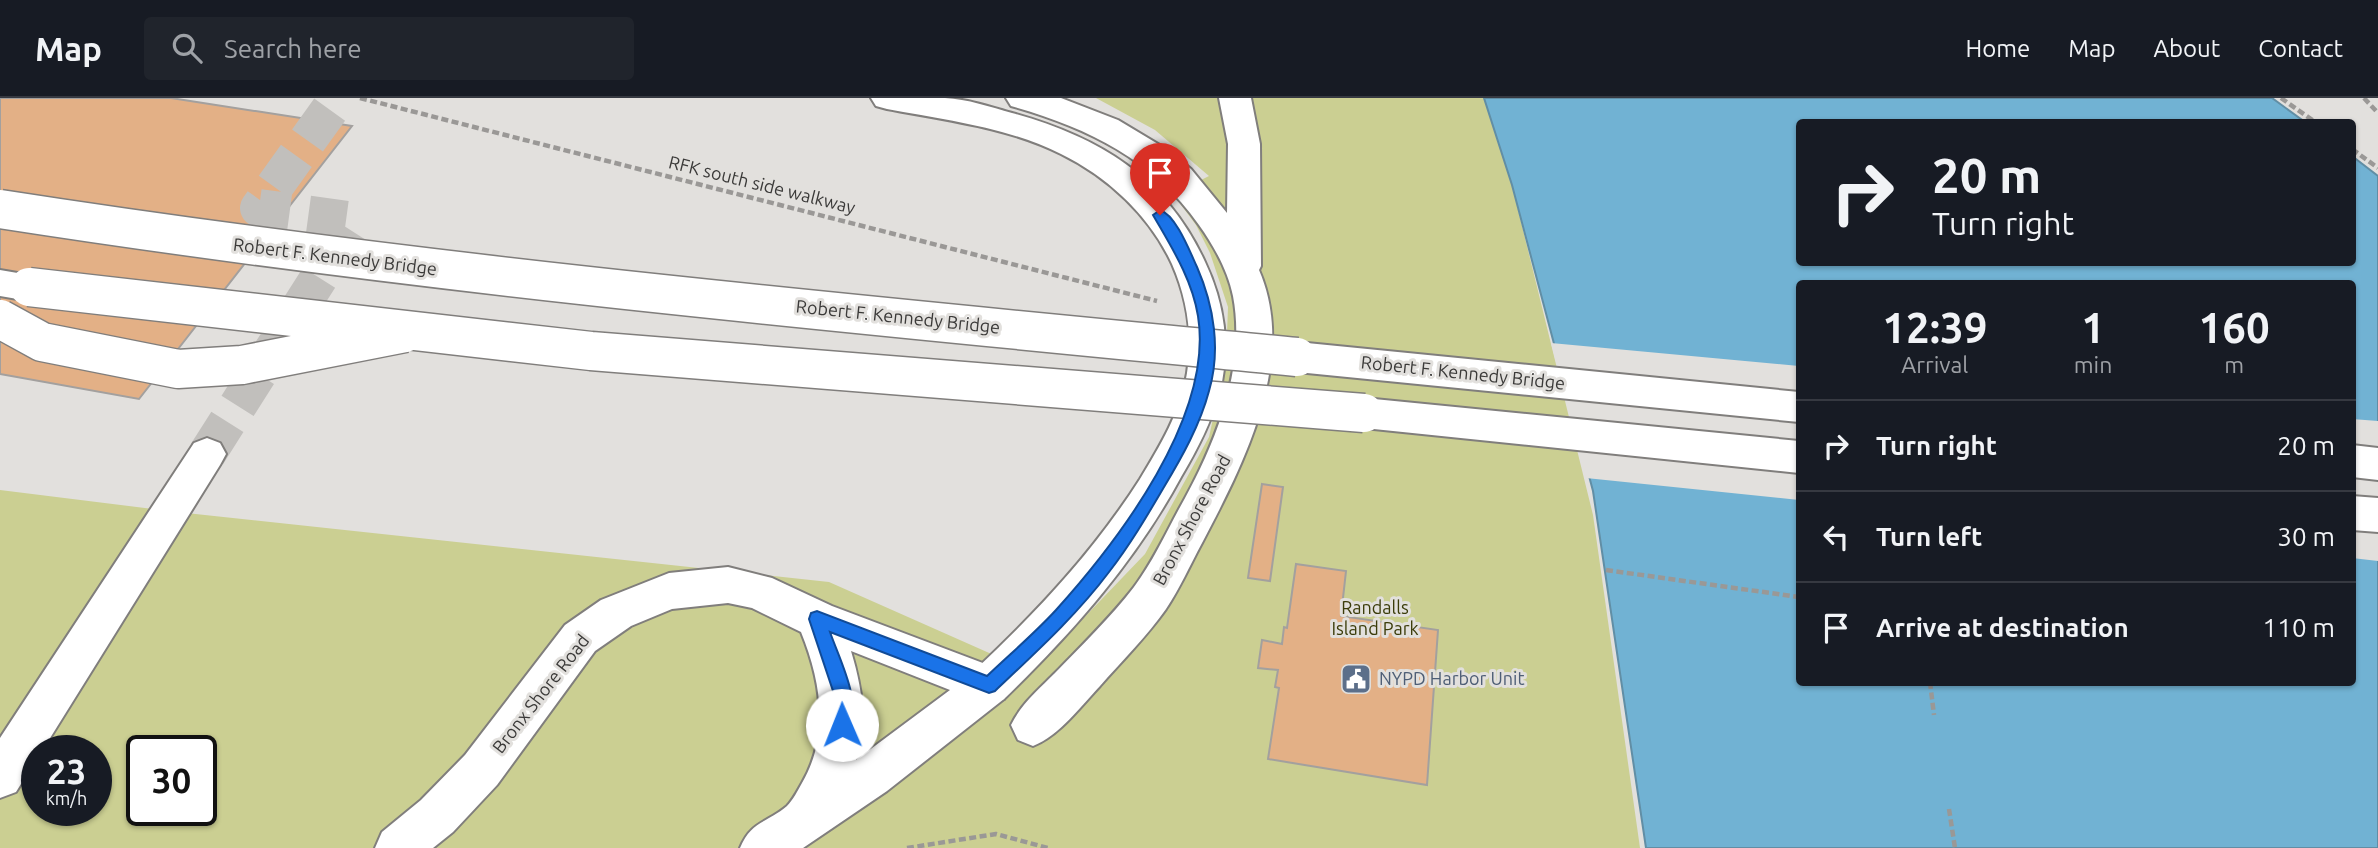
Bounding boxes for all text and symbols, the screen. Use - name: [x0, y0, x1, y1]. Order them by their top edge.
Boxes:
- search box: [144, 17, 634, 80]
- icon: search: [168, 29, 206, 67]
- text: Map: [35, 30, 102, 67]
- text: Search here: [224, 34, 362, 63]
- text: Home: [1965, 35, 2030, 62]
- text: Map: [2068, 35, 2115, 62]
- text: About: [2153, 35, 2220, 62]
- text: Contact: [2258, 35, 2343, 62]
- pin: [1130, 143, 1190, 215]
- icon: right: [1817, 147, 1908, 238]
- text: 20 m: [1932, 147, 2041, 202]
- street label: RFK south side walkway: [667, 151, 858, 217]
- icon: arrive: [1141, 154, 1179, 192]
- text: Turn right: [1932, 205, 2074, 241]
- street label: Robert F. Kennedy Bridge: [232, 234, 438, 278]
- street label: Robert F. Kennedy Bridge: [795, 295, 1001, 337]
- text: 12:39: [1882, 304, 1987, 351]
- text: 1: [2081, 304, 2105, 351]
- text: 160: [2199, 304, 2270, 351]
- street label: Robert F. Kennedy Bridge: [1360, 351, 1566, 393]
- text: Arrival: [1901, 352, 1968, 377]
- text: min: [2074, 352, 2112, 377]
- text: m: [2224, 352, 2244, 377]
- icon: right: [1817, 427, 1855, 465]
- text: Turn right: [1876, 431, 1997, 460]
- text: 20 m: [2277, 431, 2335, 460]
- street label: Bronx Shore Road: [1148, 451, 1234, 588]
- icon: left: [1817, 518, 1855, 556]
- text: Turn left: [1876, 522, 1982, 551]
- text: 30 m: [2277, 522, 2335, 551]
- park label: Randalls Island Park: [1331, 597, 1419, 638]
- icon: arrive: [1817, 609, 1855, 647]
- text: Arrive at destination: [1876, 613, 2129, 642]
- text: 110 m: [2263, 613, 2335, 642]
- street label: Bronx Shore Road: [488, 630, 593, 757]
- public building icon: NYPD Harbor Unit: [1339, 662, 1373, 696]
- place label: NYPD Harbor Unit: [1379, 668, 1525, 688]
- position arrow: [805, 688, 879, 762]
- speed limit sign: 30: [126, 735, 217, 826]
- text: 23: [47, 751, 86, 791]
- text: km/h: [46, 788, 87, 808]

